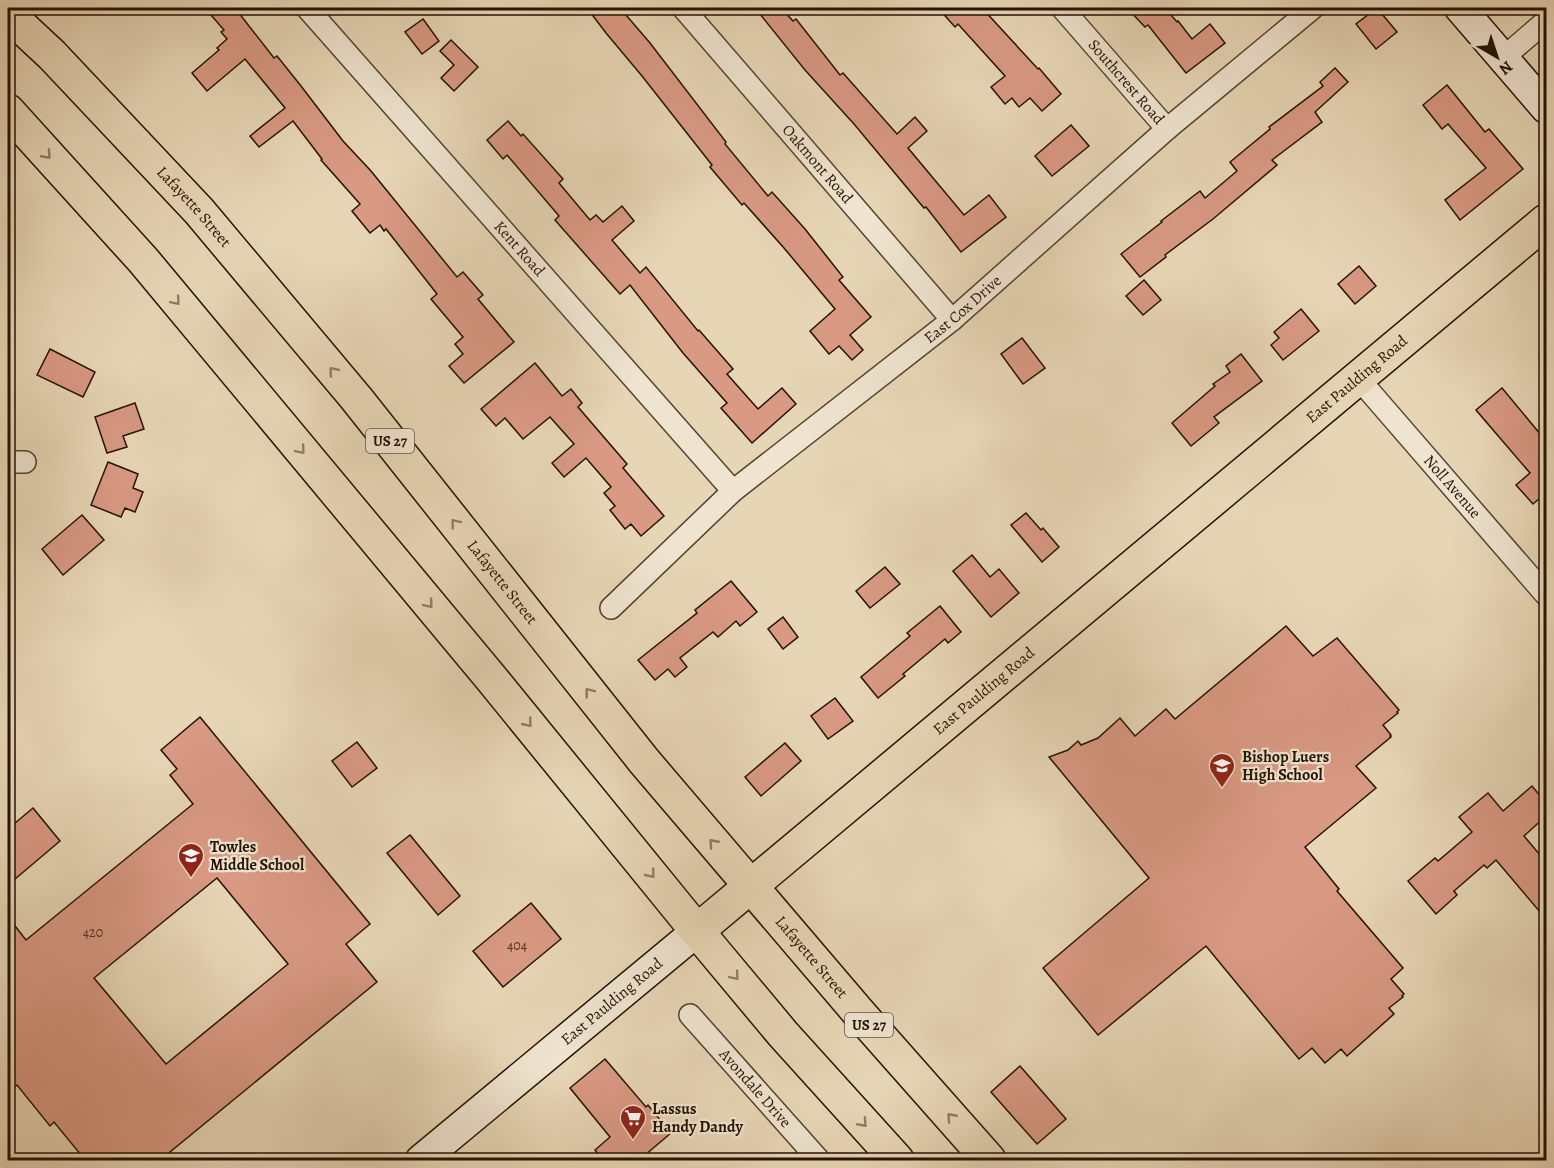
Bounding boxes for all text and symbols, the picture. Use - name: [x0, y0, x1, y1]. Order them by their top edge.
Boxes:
- north arrow: [1467, 27, 1527, 87]
- street label: Southcrest Road: [1083, 34, 1170, 130]
- text: N: [1494, 56, 1517, 80]
- street label: Oakmont Road: [777, 120, 858, 209]
- one-way arrow: [40, 148, 51, 158]
- street label: Lafayette Street: [151, 162, 236, 252]
- street label: Kent Road: [489, 216, 550, 282]
- street label: East Cox Drive: [919, 270, 1006, 349]
- one-way arrow: [169, 294, 180, 305]
- street label: East Paulding Road: [1301, 330, 1413, 428]
- one-way arrow: [329, 367, 340, 378]
- road number: US 27: [366, 429, 414, 453]
- one-way arrow: [294, 444, 305, 455]
- street label: Noll Avenue: [1418, 450, 1486, 523]
- one-way arrow: [451, 519, 462, 530]
- street label: Lafayette Street: [462, 535, 543, 629]
- one-way arrow: [421, 597, 432, 608]
- street label: East Paulding Road: [928, 642, 1040, 740]
- one-way arrow: [585, 688, 596, 699]
- one-way arrow: [520, 716, 531, 727]
- place label: Bishop Luers High School: [1242, 746, 1329, 786]
- school or university icon: Bishop Luers High School: [1207, 751, 1237, 789]
- place label: Towles Middle School: [210, 836, 305, 876]
- one-way arrow: [709, 839, 720, 850]
- school or university icon: Towles Middle School: [176, 841, 206, 879]
- one-way arrow: [644, 867, 655, 878]
- street label: Lafayette Street: [770, 911, 853, 1003]
- house number: 420: [83, 923, 103, 942]
- house number: 404: [507, 936, 527, 955]
- street label: East Paulding Road: [556, 953, 668, 1050]
- one-way arrow: [728, 969, 739, 980]
- road number: US 27: [845, 1013, 893, 1037]
- street label: Avondale Drive: [713, 1043, 796, 1132]
- place label: Lassus Handy Dandy: [652, 1098, 744, 1138]
- supermarket icon: Lassus Handy Dandy: [618, 1103, 648, 1141]
- one-way arrow: [947, 1113, 958, 1124]
- one-way arrow: [856, 1116, 867, 1127]

